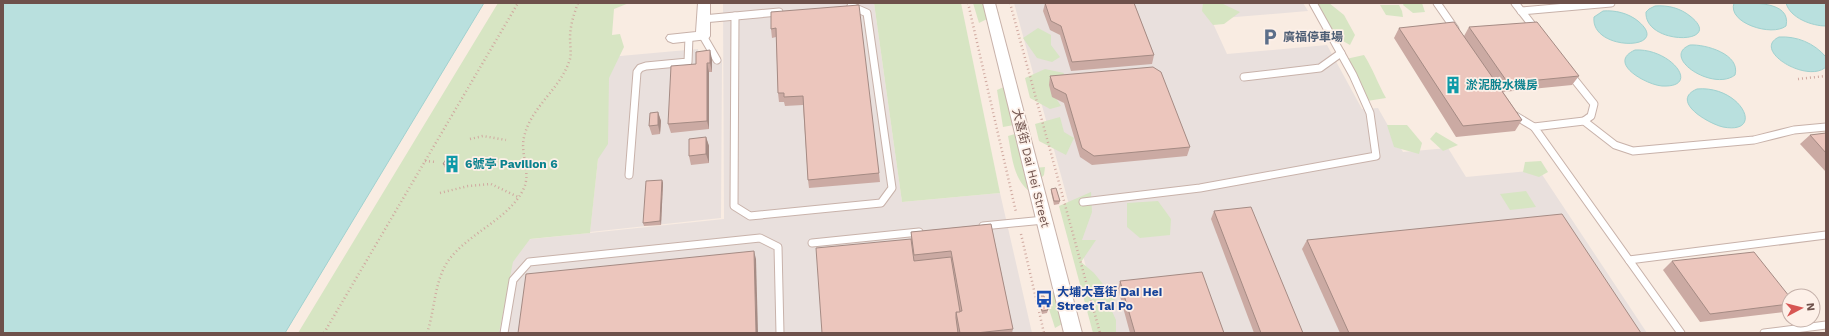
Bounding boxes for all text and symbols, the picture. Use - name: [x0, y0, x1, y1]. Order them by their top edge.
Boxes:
- parking icon: 廣福停車場: [1260, 27, 1280, 47]
- place label: 廣福停車場: [1283, 30, 1343, 44]
- building icon: 淤泥脫水機房: [1443, 75, 1463, 95]
- place label: 淤泥脫水機房: [1466, 78, 1538, 92]
- street label: 大喜街 Dai Hei Street: [1009, 107, 1053, 229]
- building icon: 6號亭 Pavilion 6: [442, 154, 462, 174]
- place label: 6號亭 Pavilion 6: [465, 157, 558, 171]
- place label: 大埔大喜街 Dai Hei Street Tai Po: [1057, 285, 1162, 313]
- north arrow: [1781, 288, 1821, 328]
- bus stop icon: 大埔大喜街 Dai Hei Street Tai Po: [1034, 289, 1054, 309]
- text: N: [1803, 302, 1817, 312]

